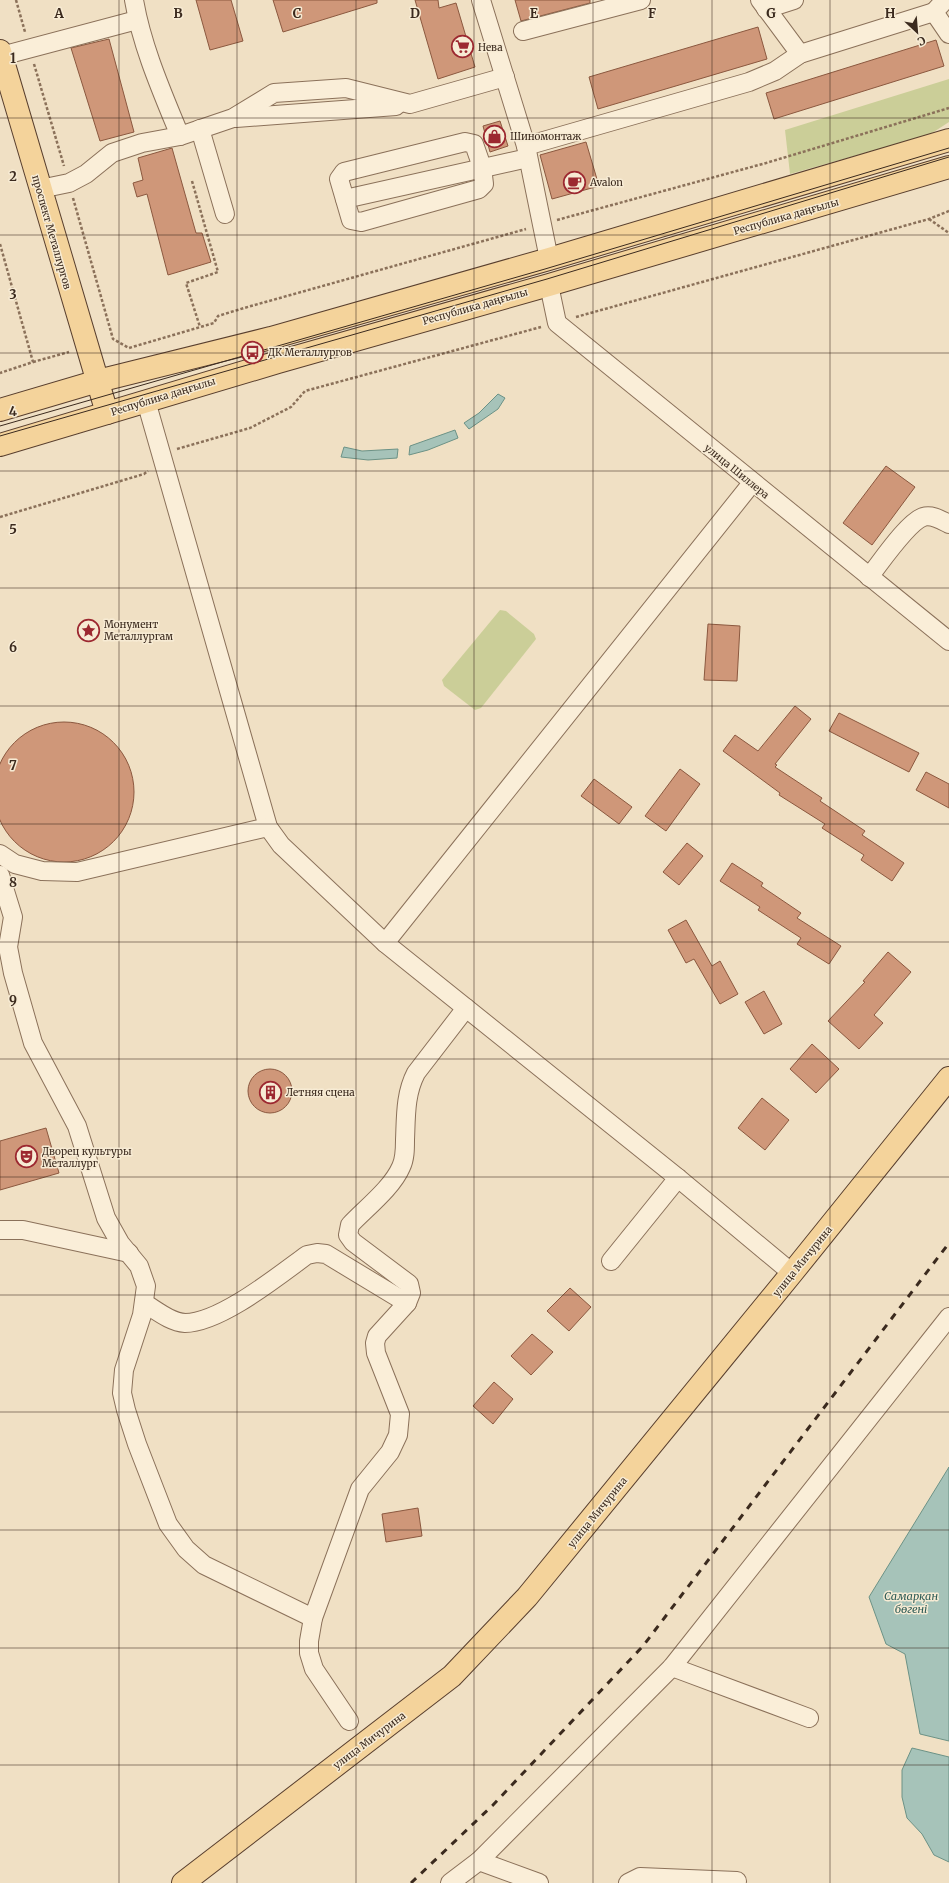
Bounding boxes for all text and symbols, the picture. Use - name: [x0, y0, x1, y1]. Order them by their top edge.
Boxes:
- text: A: [53, 5, 64, 22]
- text: B: [173, 5, 183, 22]
- text: C: [293, 5, 302, 22]
- text: D: [410, 5, 420, 22]
- text: E: [530, 5, 539, 22]
- text: F: [648, 5, 656, 22]
- text: G: [766, 5, 776, 22]
- text: H: [885, 5, 896, 22]
- north arrow: [897, 12, 937, 52]
- text: С: [915, 33, 928, 49]
- supermarket icon: Нева: [450, 34, 476, 60]
- place label: Нева: [478, 41, 503, 54]
- text: 1: [10, 50, 16, 67]
- shop icon: Шиномонтаж: [482, 123, 508, 149]
- place label: Шиномонтаж: [510, 130, 581, 143]
- text: 2: [9, 168, 17, 185]
- cafe icon: Avalon: [561, 169, 587, 195]
- street label: проспект Металлургов: [29, 174, 74, 291]
- place label: Avalon: [589, 176, 623, 189]
- street label: Республика даңғылы: [732, 195, 841, 238]
- street label: Республика даңғылы: [421, 285, 530, 328]
- text: 3: [9, 286, 17, 303]
- bus stop icon: ДК Металлургов: [240, 339, 266, 365]
- place label: ДК Металлургов: [268, 346, 352, 359]
- street label: Республика даңғылы: [109, 374, 217, 419]
- text: 4: [9, 403, 18, 420]
- street label: улица Шиллера: [702, 441, 772, 502]
- text: 5: [9, 521, 17, 538]
- place icon: Монумент Металлургам: [75, 617, 101, 643]
- place label: Монумент Металлургам: [104, 618, 173, 643]
- text: 6: [9, 639, 17, 656]
- text: 7: [9, 757, 17, 774]
- text: 8: [9, 874, 17, 891]
- text: 9: [9, 992, 17, 1009]
- building icon: Летняя сцена: [257, 1079, 283, 1105]
- place label: Летняя сцена: [286, 1086, 355, 1099]
- theatre icon: Дворец культуры Металлург: [14, 1144, 40, 1170]
- place label: Дворец культуры Металлург: [42, 1145, 132, 1170]
- street label: улица Мичурина: [770, 1223, 835, 1299]
- street label: улица Мичурина: [565, 1474, 630, 1550]
- water label: Самарқан бөгені: [884, 1589, 938, 1616]
- street label: улица Мичурина: [331, 1709, 409, 1772]

